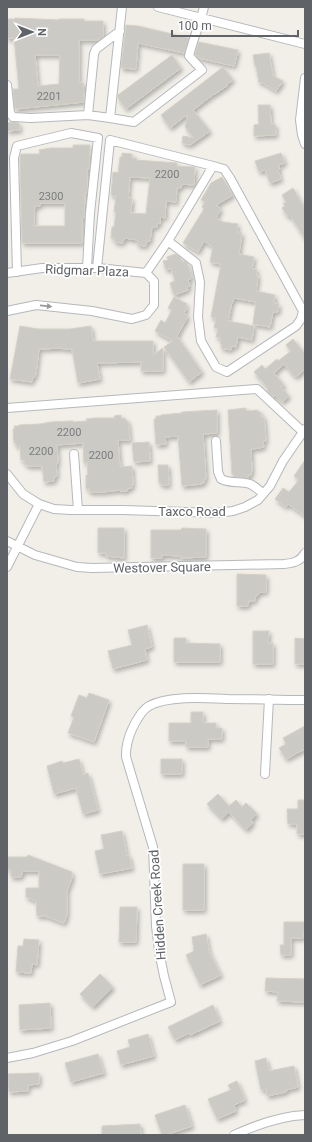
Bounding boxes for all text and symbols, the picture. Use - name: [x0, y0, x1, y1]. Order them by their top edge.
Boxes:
- north arrow: [12, 12, 52, 52]
- scale bar: [172, 12, 298, 38]
- text: 100 m: [178, 19, 212, 33]
- text: N: [35, 28, 48, 36]
- house number: 2201: [37, 90, 61, 103]
- house number: 2200: [155, 168, 179, 181]
- house number: 2300: [39, 190, 63, 203]
- street label: Ridgmar Plaza: [45, 262, 129, 279]
- one-way arrow: [39, 303, 52, 310]
- house number: 2200: [57, 426, 81, 439]
- house number: 2200: [29, 445, 53, 458]
- house number: 2200: [89, 449, 113, 462]
- street label: Taxco Road: [158, 504, 226, 519]
- street label: Westover Square: [113, 559, 211, 576]
- street label: Hidden Creek Road: [146, 849, 169, 961]

